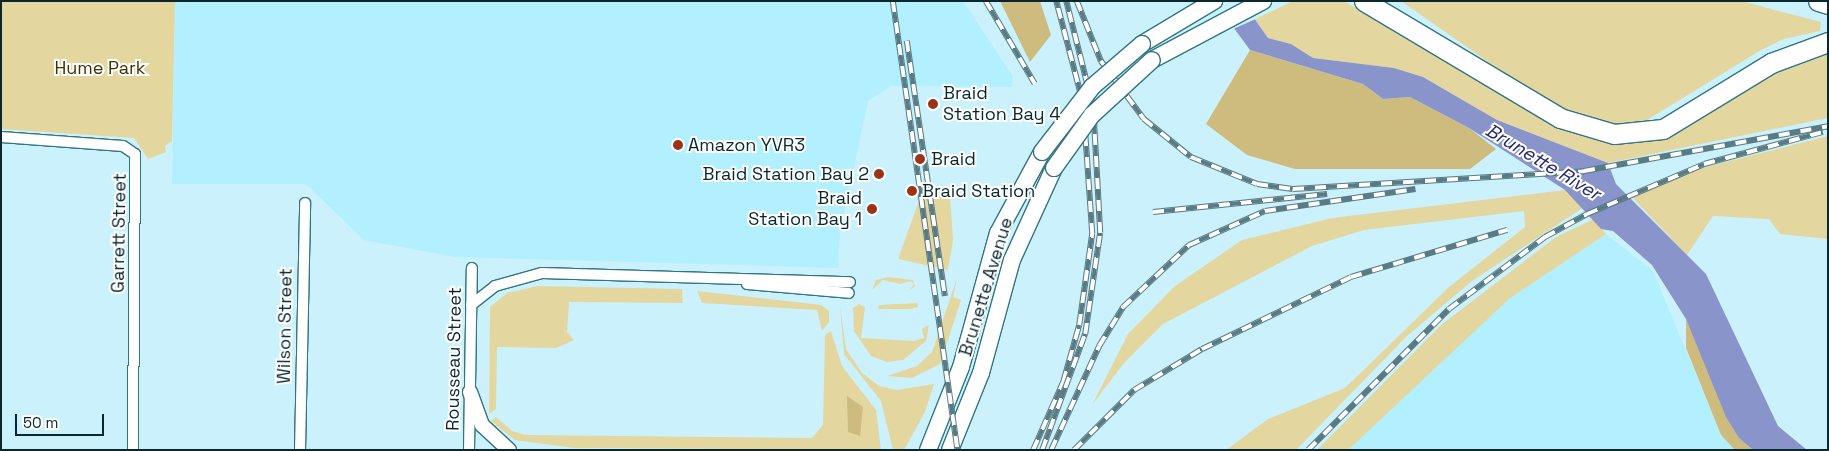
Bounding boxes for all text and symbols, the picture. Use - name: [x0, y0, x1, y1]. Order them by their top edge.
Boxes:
- park label: Hume Park: [54, 57, 146, 79]
- place label: Braid Station Bay 4: [943, 83, 1060, 126]
- marker: Braid Station Bay 4: [927, 98, 939, 110]
- water label: Brunette River: [1481, 119, 1605, 205]
- place label: Amazon YVR3: [688, 134, 805, 156]
- marker: Amazon YVR3: [672, 139, 684, 151]
- place label: Braid: [931, 148, 976, 170]
- marker: Braid: [913, 152, 927, 166]
- place label: Braid Station Bay 2: [703, 163, 869, 185]
- marker: Braid Station Bay 2: [873, 168, 885, 180]
- street label: Garrett Street: [107, 173, 131, 293]
- place label: Braid Station: [922, 180, 1035, 202]
- marker: Braid Station: [906, 185, 918, 197]
- place label: Braid Station Bay 1: [748, 188, 862, 230]
- marker: Braid Station Bay 1: [866, 203, 878, 215]
- street label: Brunette Avenue: [955, 215, 1017, 359]
- street label: Wilson Street: [273, 268, 297, 384]
- street label: Rousseau Street: [442, 287, 466, 431]
- scale bar: [18, 404, 106, 436]
- text: 50 m: [23, 413, 58, 432]

